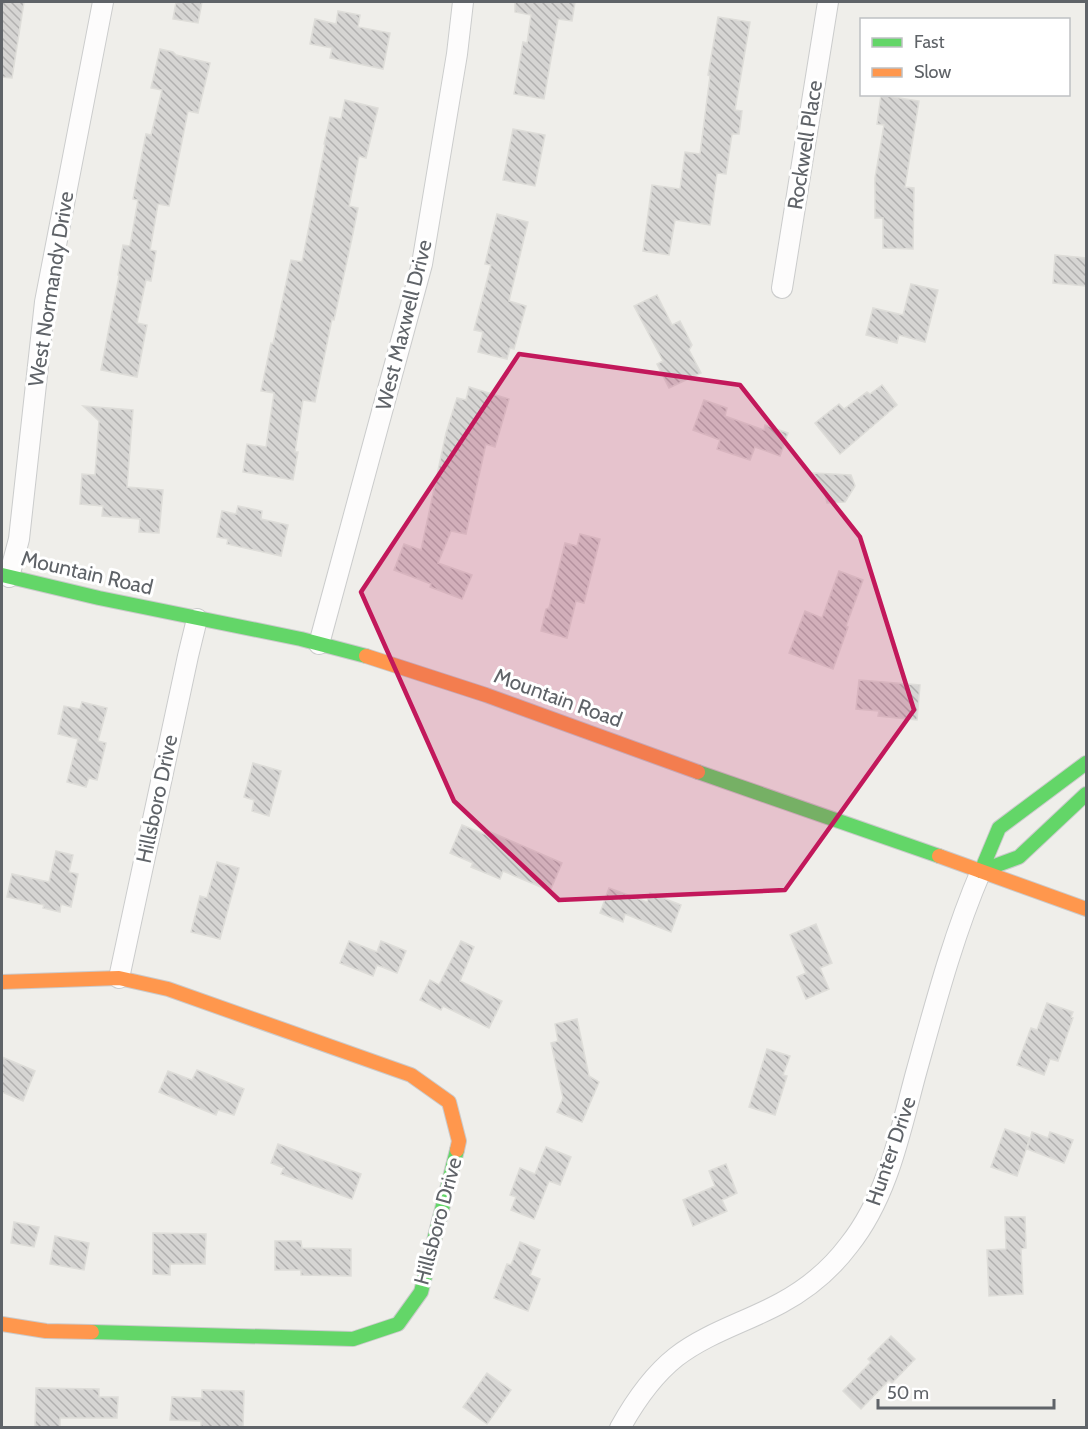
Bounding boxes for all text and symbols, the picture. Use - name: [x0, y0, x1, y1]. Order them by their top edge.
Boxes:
- legend: [860, 18, 1070, 96]
- text: Fast: [914, 31, 945, 53]
- text: Slow: [914, 61, 951, 83]
- street label: Rockwell Place: [782, 78, 827, 211]
- street label: West Normandy Drive: [23, 189, 78, 388]
- street label: West Maxwell Drive: [370, 237, 437, 413]
- street label: Mountain Road: [19, 545, 155, 600]
- street label: Mountain Road: [491, 663, 626, 732]
- street label: Hillsboro Drive: [131, 732, 182, 865]
- street label: Hunter Drive: [860, 1093, 921, 1209]
- street label: Hillsboro Drive: [409, 1154, 467, 1287]
- scale bar: [878, 1372, 1054, 1410]
- text: 50 m: [887, 1382, 929, 1404]

